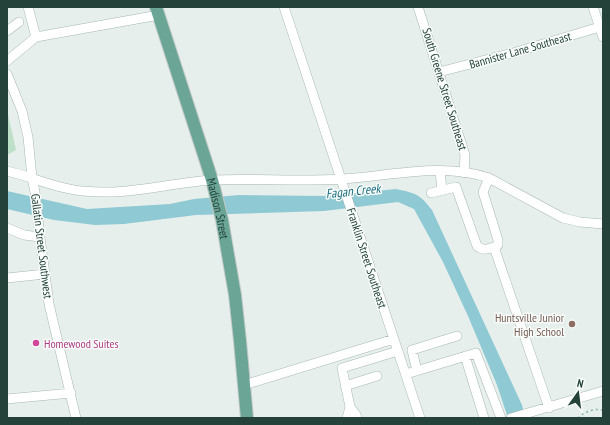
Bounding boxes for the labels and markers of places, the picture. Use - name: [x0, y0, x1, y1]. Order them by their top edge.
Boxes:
- place label: Huntsville Junior High School: [495, 310, 565, 339]
- marker: Huntsville Junior High School: [567, 319, 577, 329]
- place label: Homewood Suites: [44, 336, 119, 351]
- marker: Homewood Suites: [31, 338, 41, 348]

